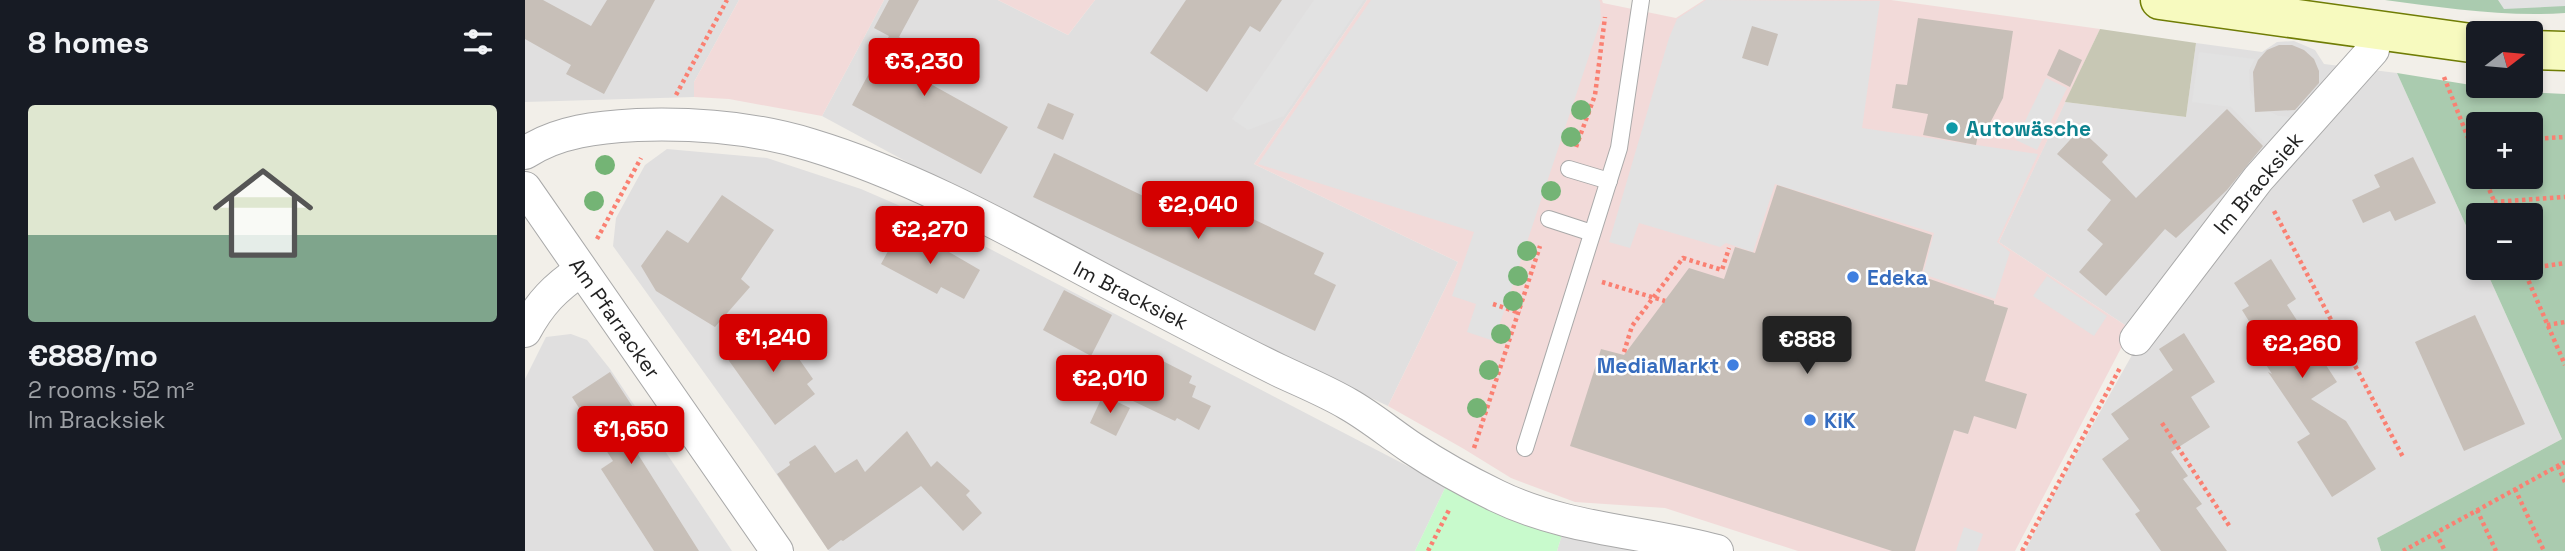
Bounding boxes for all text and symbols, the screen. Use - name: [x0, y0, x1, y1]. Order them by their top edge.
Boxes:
- north arrow: [2466, 21, 2543, 98]
- map controls: [2466, 21, 2543, 280]
- text: 8 homes: [28, 23, 149, 62]
- icon: filters: [459, 23, 497, 61]
- pin: €3,230: [867, 38, 981, 98]
- text: €3,230: [885, 46, 963, 76]
- button: +: [2466, 112, 2543, 189]
- place label: Autowäsche: [1966, 115, 2091, 142]
- marker: Autowäsche: [1944, 120, 1960, 136]
- street label: Im Bracksiek: [2207, 126, 2309, 240]
- icon: home: [200, 150, 326, 276]
- pin: €2,040: [1141, 182, 1255, 241]
- text: €2,040: [1158, 189, 1238, 219]
- button: −: [2466, 203, 2543, 280]
- pin: €2,270: [873, 206, 987, 266]
- text: €2,270: [891, 214, 969, 244]
- street label: Am Pfarracker: [563, 252, 667, 384]
- street label: Im Bracksiek: [1069, 255, 1193, 335]
- place label: Edeka: [1867, 264, 1928, 291]
- marker: Edeka: [1845, 269, 1861, 285]
- pin: €1,240: [716, 314, 830, 374]
- pin: €888: [1766, 316, 1848, 376]
- pin: €2,260: [2245, 320, 2359, 380]
- text: €1,240: [735, 322, 811, 352]
- text: €888: [1779, 324, 1836, 354]
- text: €2,260: [2263, 328, 2341, 358]
- text: €888/mo: [28, 336, 158, 375]
- place label: MediaMarkt: [1597, 352, 1719, 379]
- pin: €2,010: [1053, 356, 1167, 415]
- marker: MediaMarkt: [1725, 357, 1741, 373]
- text: €2,010: [1072, 363, 1148, 393]
- text: 2 rooms · 52 m²: [28, 375, 194, 405]
- text: Im Bracksiek: [28, 405, 165, 435]
- pin: €1,650: [574, 406, 688, 466]
- place label: KiK: [1824, 407, 1857, 434]
- marker: KiK: [1802, 412, 1818, 428]
- text: €1,650: [593, 414, 669, 444]

